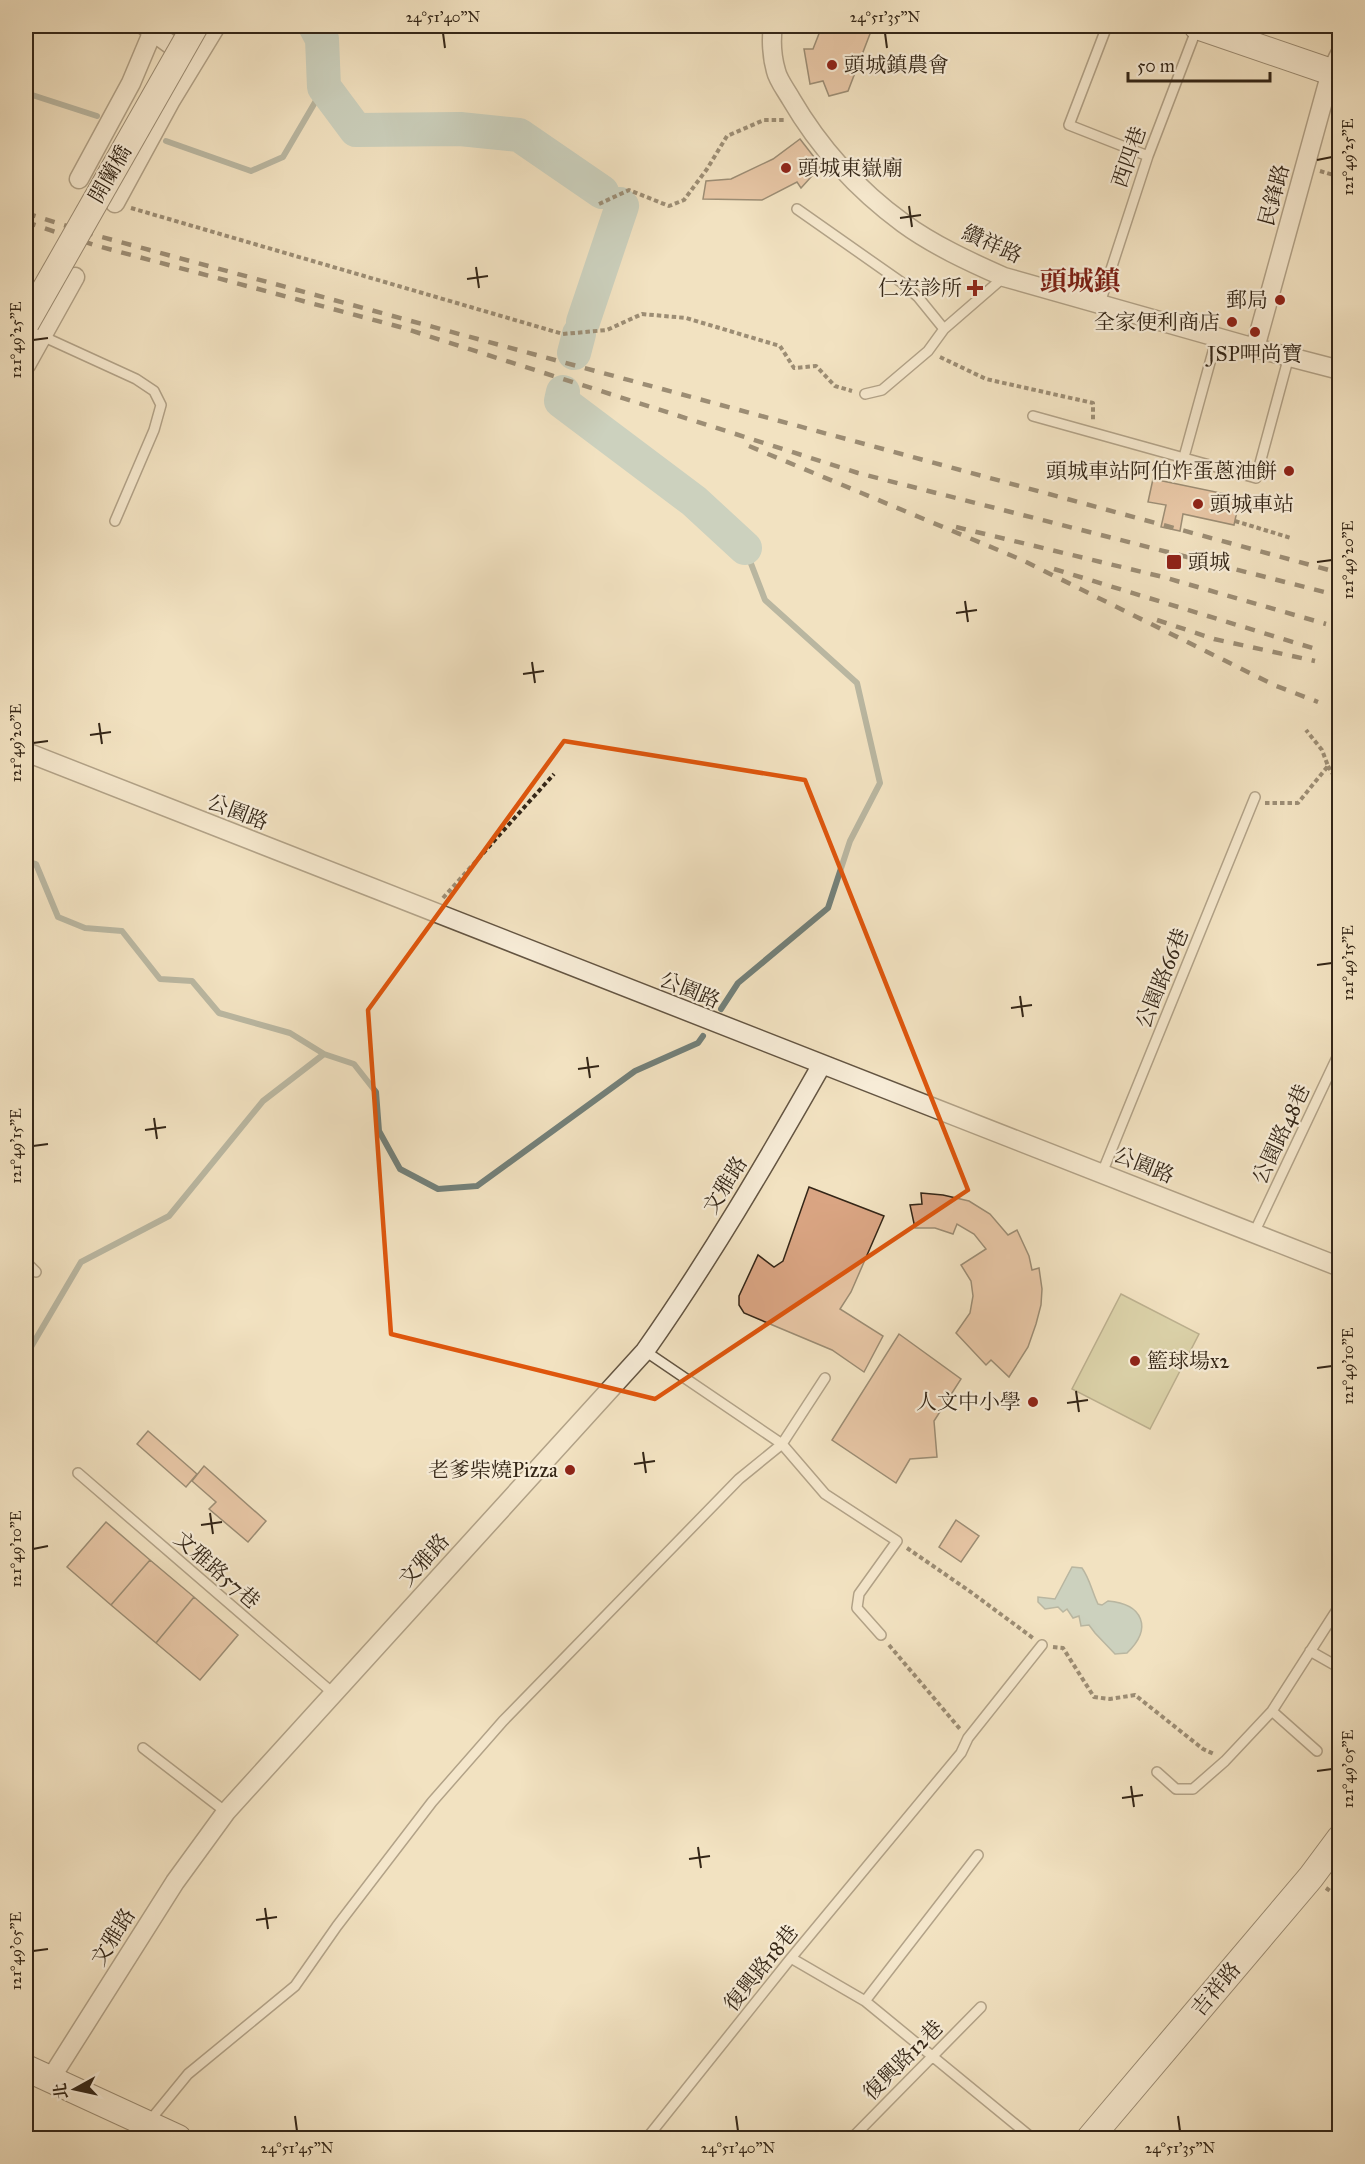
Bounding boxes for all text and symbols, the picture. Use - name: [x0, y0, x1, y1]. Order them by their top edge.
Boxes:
- text: 24°51'40"N: [406, 8, 481, 26]
- text: 24°51'35"N: [850, 8, 921, 26]
- scale bar: [1128, 45, 1270, 83]
- place label: 頭城鎮農會: [844, 52, 949, 78]
- text: 50 m: [1137, 55, 1175, 77]
- marker: 頭城鎮農會: [825, 58, 839, 72]
- text: 121°49'25"E: [1339, 118, 1357, 195]
- street label: 西四巷: [1106, 123, 1152, 191]
- street label: 開蘭橋: [83, 140, 137, 208]
- place label: 頭城東嶽廟: [798, 155, 903, 181]
- marker: 頭城東嶽廟: [779, 161, 793, 175]
- street label: 民鋒路: [1253, 161, 1295, 229]
- street label: 纘祥路: [958, 219, 1026, 269]
- district label: 頭城鎮: [1040, 264, 1121, 297]
- place label: 仁宏診所: [878, 275, 962, 301]
- marker: 仁宏診所: [966, 279, 984, 297]
- place label: 郵局: [1226, 287, 1268, 313]
- marker: 郵局: [1273, 293, 1287, 307]
- text: 121°49'25"E: [7, 301, 25, 378]
- place label: 全家便利商店: [1094, 309, 1220, 335]
- marker: 全家便利商店: [1225, 315, 1239, 329]
- marker: JSP呷尚寶: [1248, 325, 1262, 339]
- place label: JSP呷尚寶: [1205, 341, 1303, 367]
- place label: 頭城車站阿伯炸蛋蔥油餅: [1046, 458, 1277, 484]
- marker: 頭城車站阿伯炸蛋蔥油餅: [1282, 464, 1296, 478]
- place label: 頭城車站: [1210, 491, 1294, 517]
- marker: 頭城車站: [1191, 497, 1205, 511]
- text: 121°49'20"E: [1339, 520, 1357, 599]
- place label: 頭城: [1188, 549, 1230, 575]
- marker: 頭城: [1165, 553, 1183, 571]
- text: 121°49'20"E: [7, 703, 25, 782]
- street label: 公園路: [204, 789, 272, 835]
- street label: 公園路66巷: [1130, 924, 1194, 1032]
- text: 121°49'15"E: [1339, 925, 1357, 1001]
- street label: 公園路: [656, 966, 724, 1014]
- street label: 公園路48巷: [1247, 1080, 1315, 1188]
- text: 121°49'15"E: [7, 1108, 25, 1184]
- street label: 公園路: [1110, 1141, 1178, 1189]
- street label: 文雅路: [697, 1151, 753, 1219]
- text: 121°49'10"E: [1339, 1327, 1357, 1405]
- place label: 籃球場x2: [1147, 1348, 1230, 1374]
- marker: 籃球場x2: [1128, 1354, 1142, 1368]
- place label: 人文中小學: [916, 1389, 1021, 1415]
- marker: 人文中小學: [1026, 1395, 1040, 1409]
- place label: 老爹柴燒Pizza: [428, 1457, 558, 1483]
- marker: 老爹柴燒Pizza: [563, 1463, 577, 1477]
- text: 121°49'10"E: [7, 1510, 25, 1588]
- street label: 文雅路57巷: [169, 1526, 265, 1614]
- street label: 文雅路: [393, 1528, 455, 1592]
- text: 121°49'05"E: [1339, 1730, 1357, 1808]
- street label: 文雅路: [85, 1903, 141, 1971]
- text: 121°49'05"E: [7, 1912, 25, 1990]
- street label: 復興路18巷: [718, 1920, 804, 2016]
- street label: 吉祥路: [1186, 1957, 1246, 2021]
- street label: 復興路12巷: [858, 2015, 948, 2105]
- north arrow: [45, 2059, 105, 2119]
- text: 北: [50, 2082, 71, 2100]
- text: 24°51'45"N: [261, 2139, 334, 2157]
- text: 24°51'40"N: [701, 2139, 776, 2157]
- text: 24°51'35"N: [1145, 2139, 1216, 2157]

